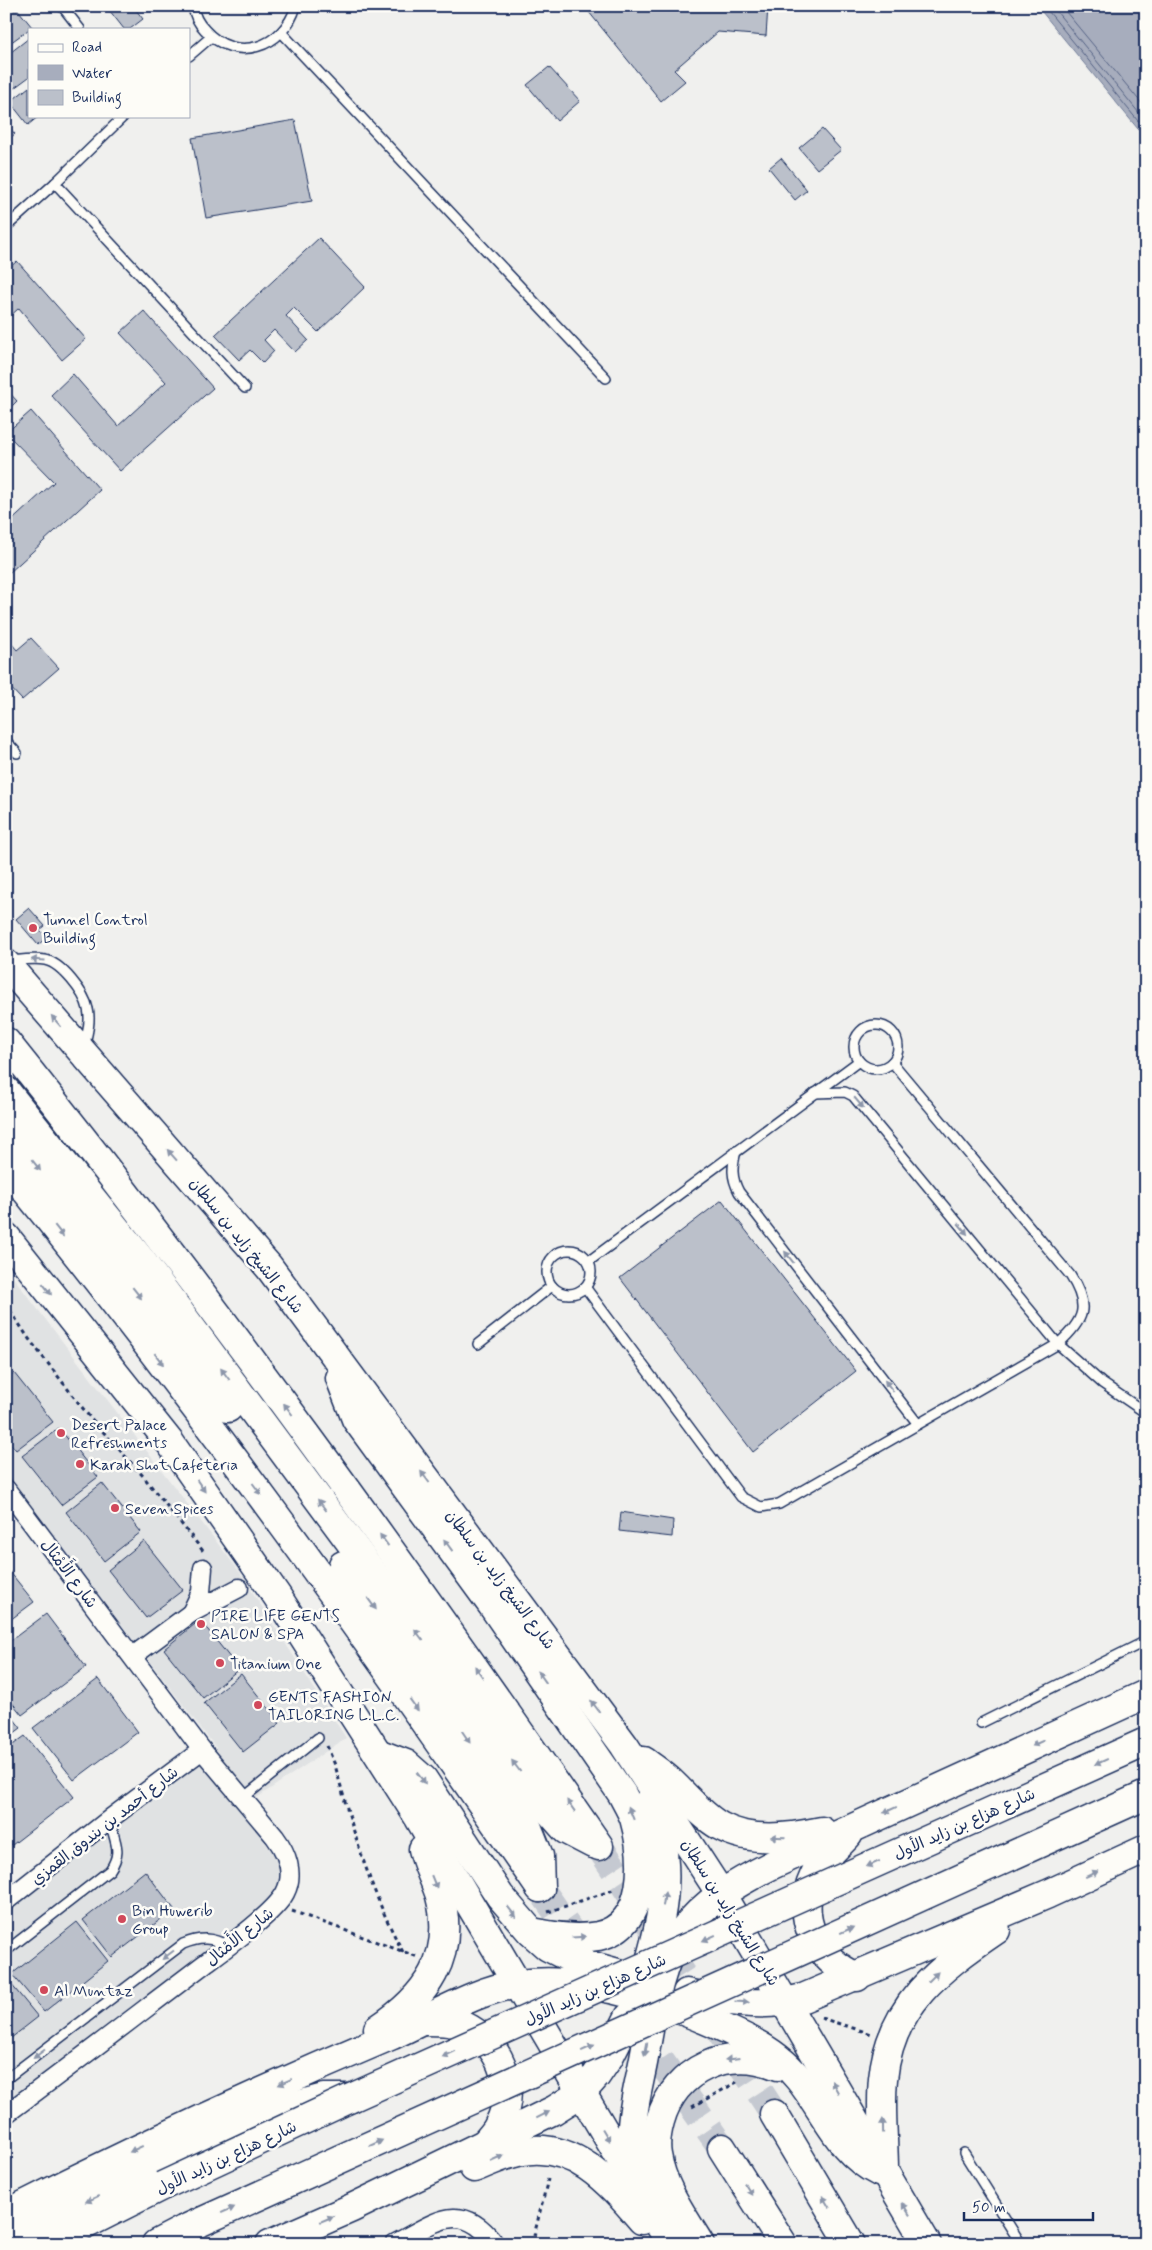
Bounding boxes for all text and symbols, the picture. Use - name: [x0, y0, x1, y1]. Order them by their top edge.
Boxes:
- legend: [28, 28, 190, 118]
- text: Road: [72, 38, 102, 58]
- text: Water: [72, 64, 112, 84]
- text: Building: [72, 88, 122, 109]
- place label: Tunnel Control Building: [43, 910, 148, 950]
- marker: Tunnel Control Building: [27, 922, 39, 934]
- one-way arrow: [30, 956, 46, 964]
- one-way arrow: [50, 1015, 62, 1027]
- one-way arrow: [853, 1097, 864, 1110]
- one-way arrow: [167, 1149, 178, 1162]
- one-way arrow: [31, 1158, 42, 1171]
- street label: شارع الشيخ زايد بن سلطان: [184, 1173, 307, 1318]
- one-way arrow: [957, 1222, 968, 1235]
- one-way arrow: [53, 1224, 64, 1237]
- one-way arrow: [784, 1251, 795, 1264]
- one-way arrow: [42, 1282, 53, 1295]
- one-way arrow: [132, 1286, 143, 1299]
- one-way arrow: [153, 1352, 164, 1365]
- one-way arrow: [220, 1368, 231, 1381]
- one-way arrow: [883, 1380, 894, 1393]
- one-way arrow: [283, 1402, 293, 1416]
- place label: Desert Palace Refreshments: [71, 1415, 168, 1454]
- marker: Desert Palace Refreshments: [55, 1427, 67, 1439]
- place label: Karak Shot Cafeteria: [90, 1455, 238, 1476]
- marker: Karak Shot Cafeteria: [74, 1458, 86, 1470]
- one-way arrow: [420, 1470, 430, 1484]
- one-way arrow: [196, 1479, 206, 1493]
- one-way arrow: [251, 1482, 262, 1495]
- one-way arrow: [317, 1498, 327, 1511]
- place label: Seven Spices: [125, 1499, 214, 1520]
- marker: Seven Spices: [109, 1502, 121, 1514]
- street label: شارع الشيخ زايد بن سلطان: [440, 1506, 559, 1654]
- street label: شارع الأَمْثال: [36, 1533, 105, 1613]
- one-way arrow: [379, 1533, 389, 1547]
- one-way arrow: [443, 1538, 453, 1552]
- one-way arrow: [367, 1597, 377, 1611]
- place label: PIRE LIFE GENTS SALON & SPA: [211, 1606, 340, 1645]
- marker: PIRE LIFE GENTS SALON & SPA: [195, 1618, 207, 1630]
- one-way arrow: [414, 1628, 424, 1642]
- place label: Titanium One: [230, 1654, 322, 1675]
- marker: Titanium One: [214, 1657, 226, 1669]
- one-way arrow: [474, 1666, 484, 1679]
- one-way arrow: [537, 1671, 547, 1684]
- place label: GENTS FASHION TAILORING L.L.C.: [268, 1687, 399, 1726]
- one-way arrow: [409, 1698, 419, 1712]
- marker: GENTS FASHION TAILORING L.L.C.: [252, 1699, 264, 1711]
- one-way arrow: [590, 1699, 600, 1713]
- one-way arrow: [461, 1730, 471, 1743]
- one-way arrow: [1031, 1739, 1045, 1747]
- one-way arrow: [1094, 1758, 1108, 1766]
- one-way arrow: [510, 1760, 521, 1773]
- street label: شارع أحمد بن بندوق القمزي: [27, 1762, 183, 1890]
- one-way arrow: [415, 1771, 426, 1784]
- street label: شارع هزاع بن زايد الأول: [890, 1783, 1039, 1865]
- one-way arrow: [566, 1799, 576, 1813]
- one-way arrow: [627, 1805, 635, 1820]
- one-way arrow: [883, 1806, 897, 1814]
- one-way arrow: [769, 1833, 785, 1841]
- street label: شارع الشيخ زايد بن سلطان: [676, 1835, 784, 1990]
- one-way arrow: [866, 1860, 880, 1868]
- one-way arrow: [1085, 1870, 1099, 1878]
- one-way arrow: [430, 1875, 438, 1890]
- one-way arrow: [660, 1890, 668, 1906]
- street label: شارع الأَمْثال: [199, 1900, 278, 1971]
- place label: Bin Huwerib Group: [132, 1901, 213, 1940]
- one-way arrow: [507, 1905, 518, 1918]
- marker: Bin Huwerib Group: [116, 1913, 128, 1925]
- one-way arrow: [840, 1926, 854, 1934]
- one-way arrow: [571, 1933, 587, 1941]
- one-way arrow: [702, 1934, 716, 1942]
- street label: شارع هزاع بن زايد الأول: [521, 1949, 670, 2031]
- one-way arrow: [161, 1950, 175, 1960]
- one-way arrow: [927, 1972, 939, 1984]
- place label: Al Muntaz: [54, 1981, 133, 2002]
- marker: Al Muntaz: [38, 1984, 50, 1996]
- one-way arrow: [734, 1999, 750, 2007]
- one-way arrow: [642, 2042, 650, 2057]
- one-way arrow: [580, 2043, 595, 2052]
- one-way arrow: [33, 2048, 46, 2059]
- one-way arrow: [442, 2051, 456, 2059]
- one-way arrow: [724, 2055, 740, 2063]
- one-way arrow: [277, 2078, 292, 2086]
- one-way arrow: [830, 2080, 839, 2093]
- one-way arrow: [536, 2111, 550, 2119]
- street label: شارع هزاع بن زايد الأول: [152, 2116, 300, 2200]
- one-way arrow: [879, 2118, 887, 2134]
- one-way arrow: [601, 2129, 610, 2142]
- one-way arrow: [369, 2139, 383, 2147]
- one-way arrow: [129, 2144, 144, 2153]
- one-way arrow: [490, 2154, 504, 2162]
- one-way arrow: [743, 2182, 753, 2196]
- scale bar: [964, 2190, 1093, 2222]
- one-way arrow: [84, 2194, 99, 2203]
- one-way arrow: [822, 2195, 831, 2208]
- text: 50 m: [972, 2198, 1006, 2218]
- one-way arrow: [901, 2203, 910, 2216]
- one-way arrow: [221, 2206, 235, 2214]
- one-way arrow: [320, 2215, 334, 2223]

